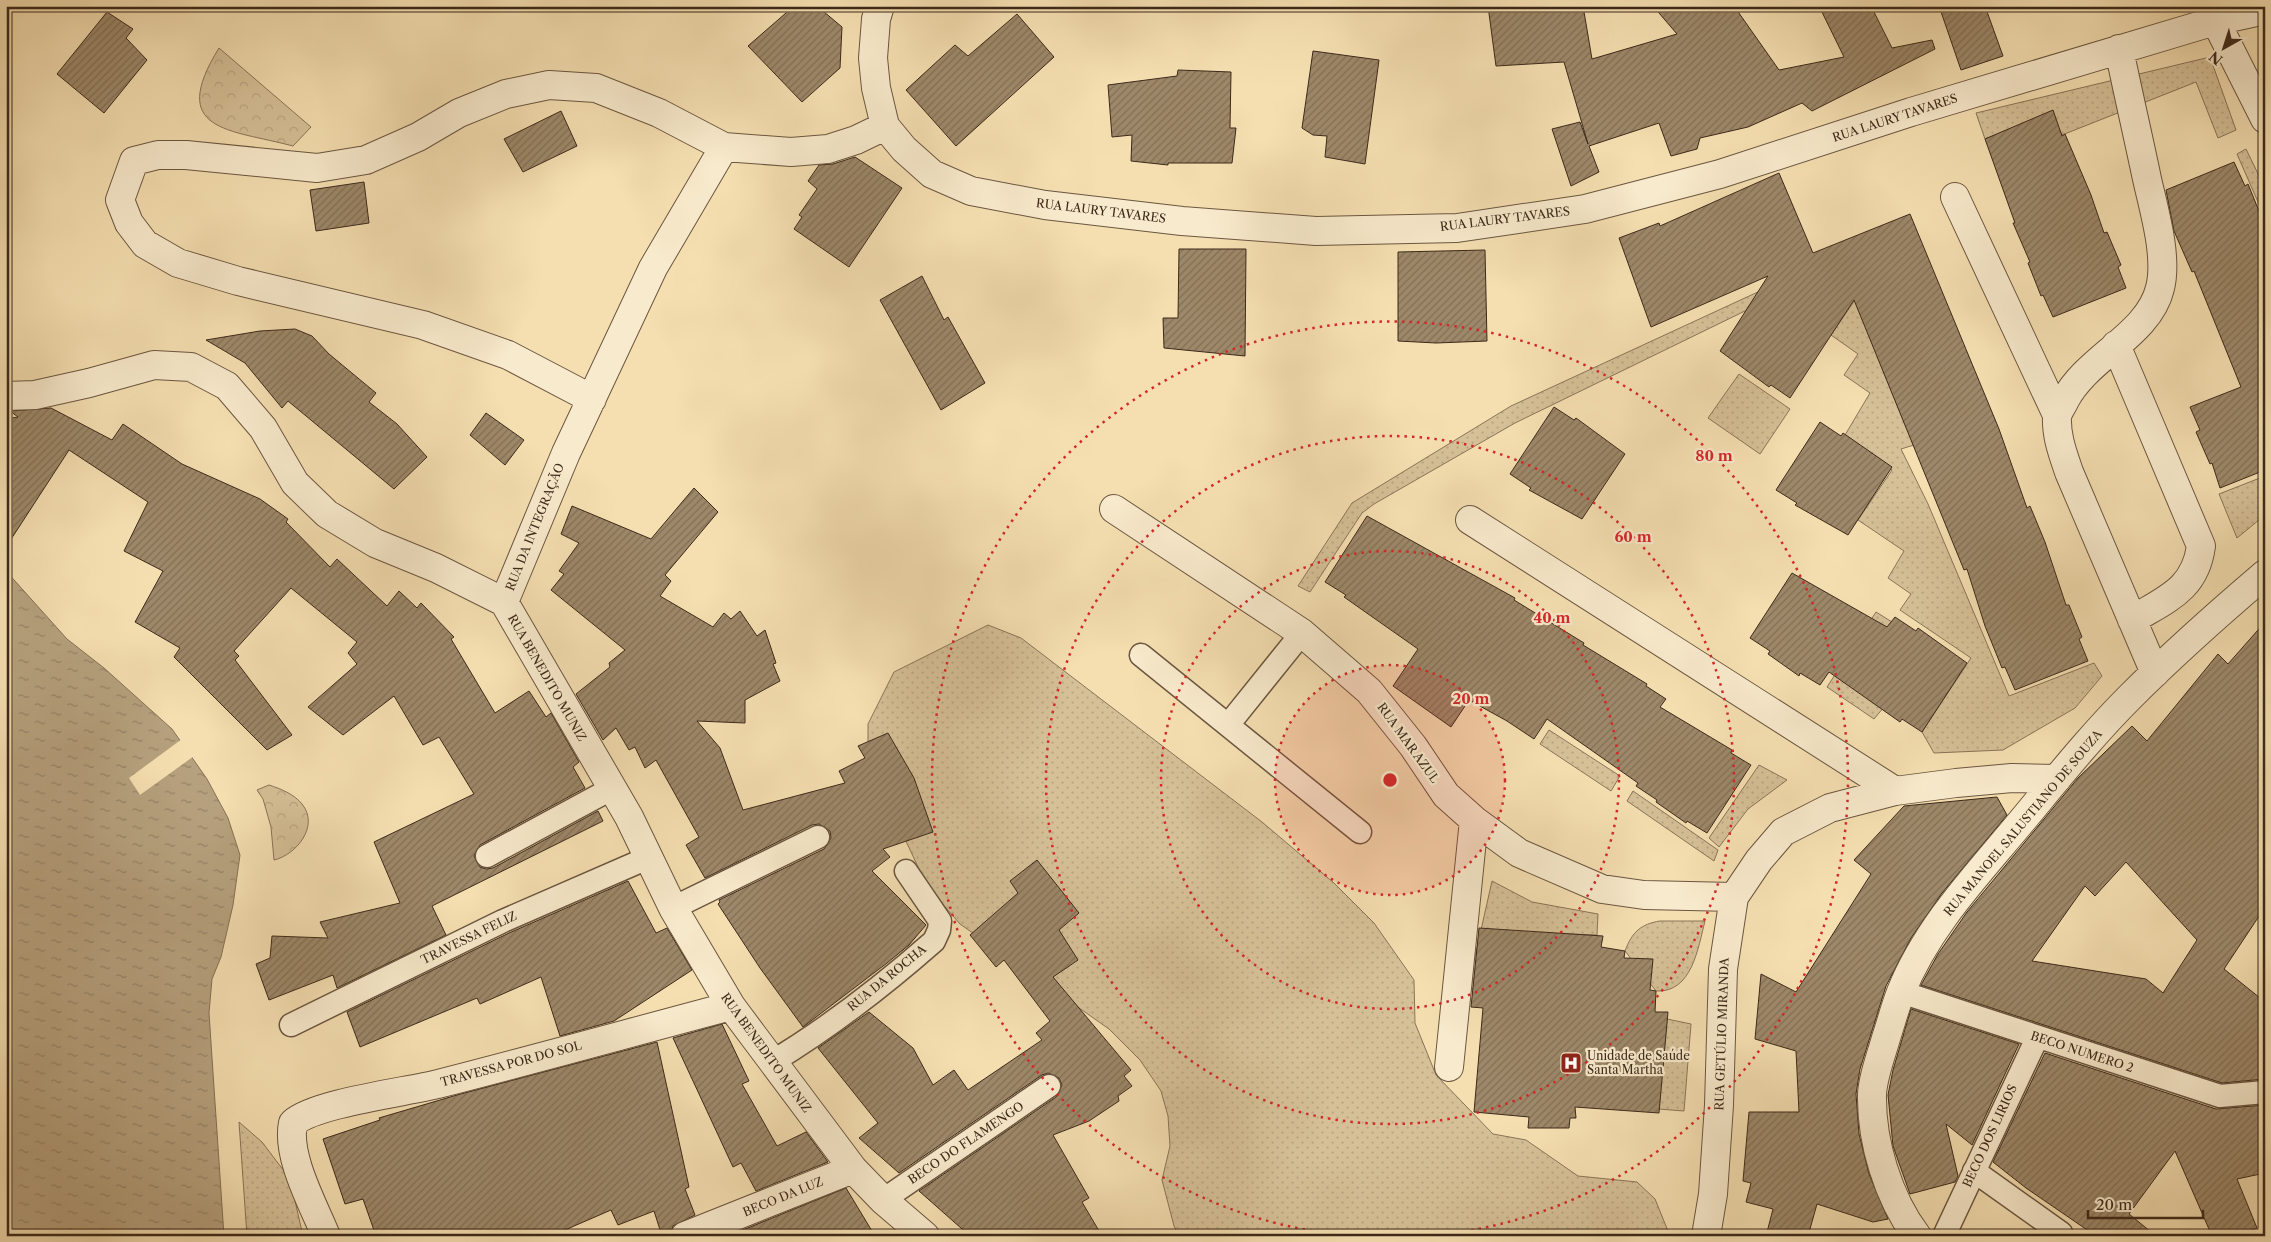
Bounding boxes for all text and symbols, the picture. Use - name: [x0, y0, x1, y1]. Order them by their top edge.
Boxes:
- north arrow: [2198, 22, 2248, 72]
- text: N: [2205, 47, 2226, 69]
- street label: RUA LAURY TAVARES: [1830, 90, 1959, 145]
- street label: RUA LAURY TAVARES: [1035, 195, 1167, 226]
- street label: RUA LAURY TAVARES: [1439, 203, 1571, 234]
- text: 80 m: [1695, 446, 1733, 465]
- street label: RUA DA INTEGRAÇÃO: [501, 460, 567, 593]
- text: 60 m: [1614, 527, 1652, 546]
- text: 40 m: [1533, 608, 1571, 627]
- street label: RUA BENEDITO MUNIZ: [505, 612, 590, 744]
- text: 20 m: [1452, 689, 1490, 708]
- street label: RUA MAR AZUL: [1374, 700, 1443, 786]
- street label: RUA MANOEL SALUSTIANO DE SOUZA: [1940, 726, 2106, 919]
- centre of rings: [1381, 771, 1399, 789]
- street label: TRAVESSA FELIZ: [418, 908, 519, 967]
- street label: RUA DA ROCHA: [844, 941, 930, 1014]
- street label: RUA GETÚLIO MIRANDA: [1710, 956, 1732, 1111]
- street label: RUA BENEDITO MUNIZ: [718, 990, 815, 1115]
- street label: BECO NUMERO 2: [2029, 1028, 2136, 1075]
- street label: TRAVESSA POR DO SOL: [439, 1037, 583, 1090]
- place label: Unidade de Saúde Santa Martha: [1587, 1048, 1690, 1077]
- hospital icon: Unidade de Saúde Santa Martha: [1559, 1051, 1583, 1075]
- street label: BECO DOS LIRIOS: [1959, 1082, 2020, 1190]
- street label: BECO DO FLAMENGO: [905, 1098, 1026, 1187]
- street label: BECO DA LUZ: [741, 1174, 825, 1219]
- scale bar: [2088, 1187, 2204, 1219]
- text: 20 m: [2096, 1195, 2132, 1214]

